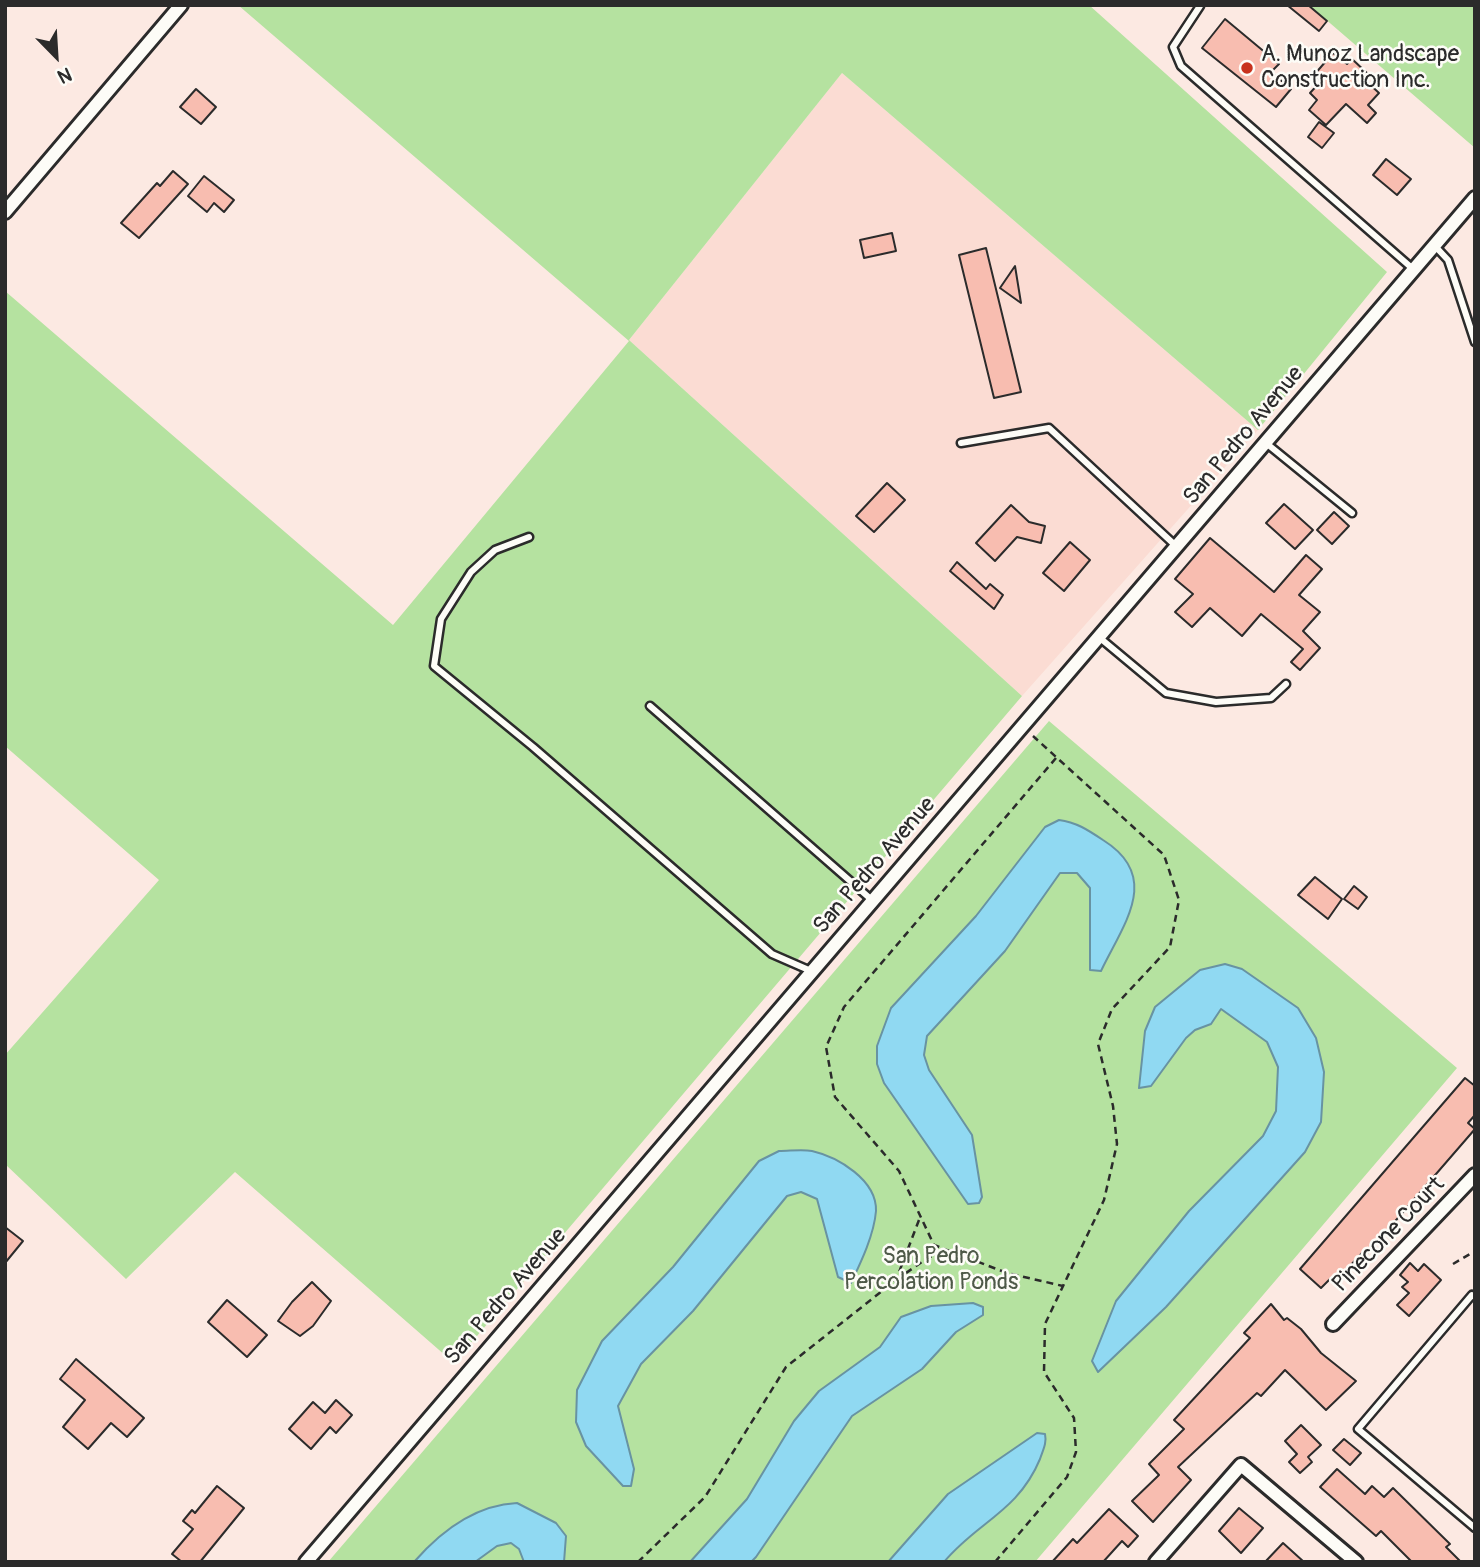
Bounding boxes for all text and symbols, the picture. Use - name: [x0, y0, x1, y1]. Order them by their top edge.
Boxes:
- north arrow: [21, 21, 91, 91]
- place label: A. Munoz Landscape Construction Inc.: [1261, 41, 1459, 95]
- marker: A. Munoz Landscape Construction Inc.: [1239, 60, 1255, 76]
- text: N: [54, 62, 75, 89]
- street label: San Pedro Avenue: [1178, 361, 1310, 511]
- street label: San Pedro Avenue: [808, 792, 942, 940]
- street label: Pinecone Court: [1327, 1172, 1451, 1298]
- street label: San Pedro Avenue: [439, 1223, 573, 1371]
- park label: San Pedro Percolation Ponds: [844, 1243, 1018, 1297]

